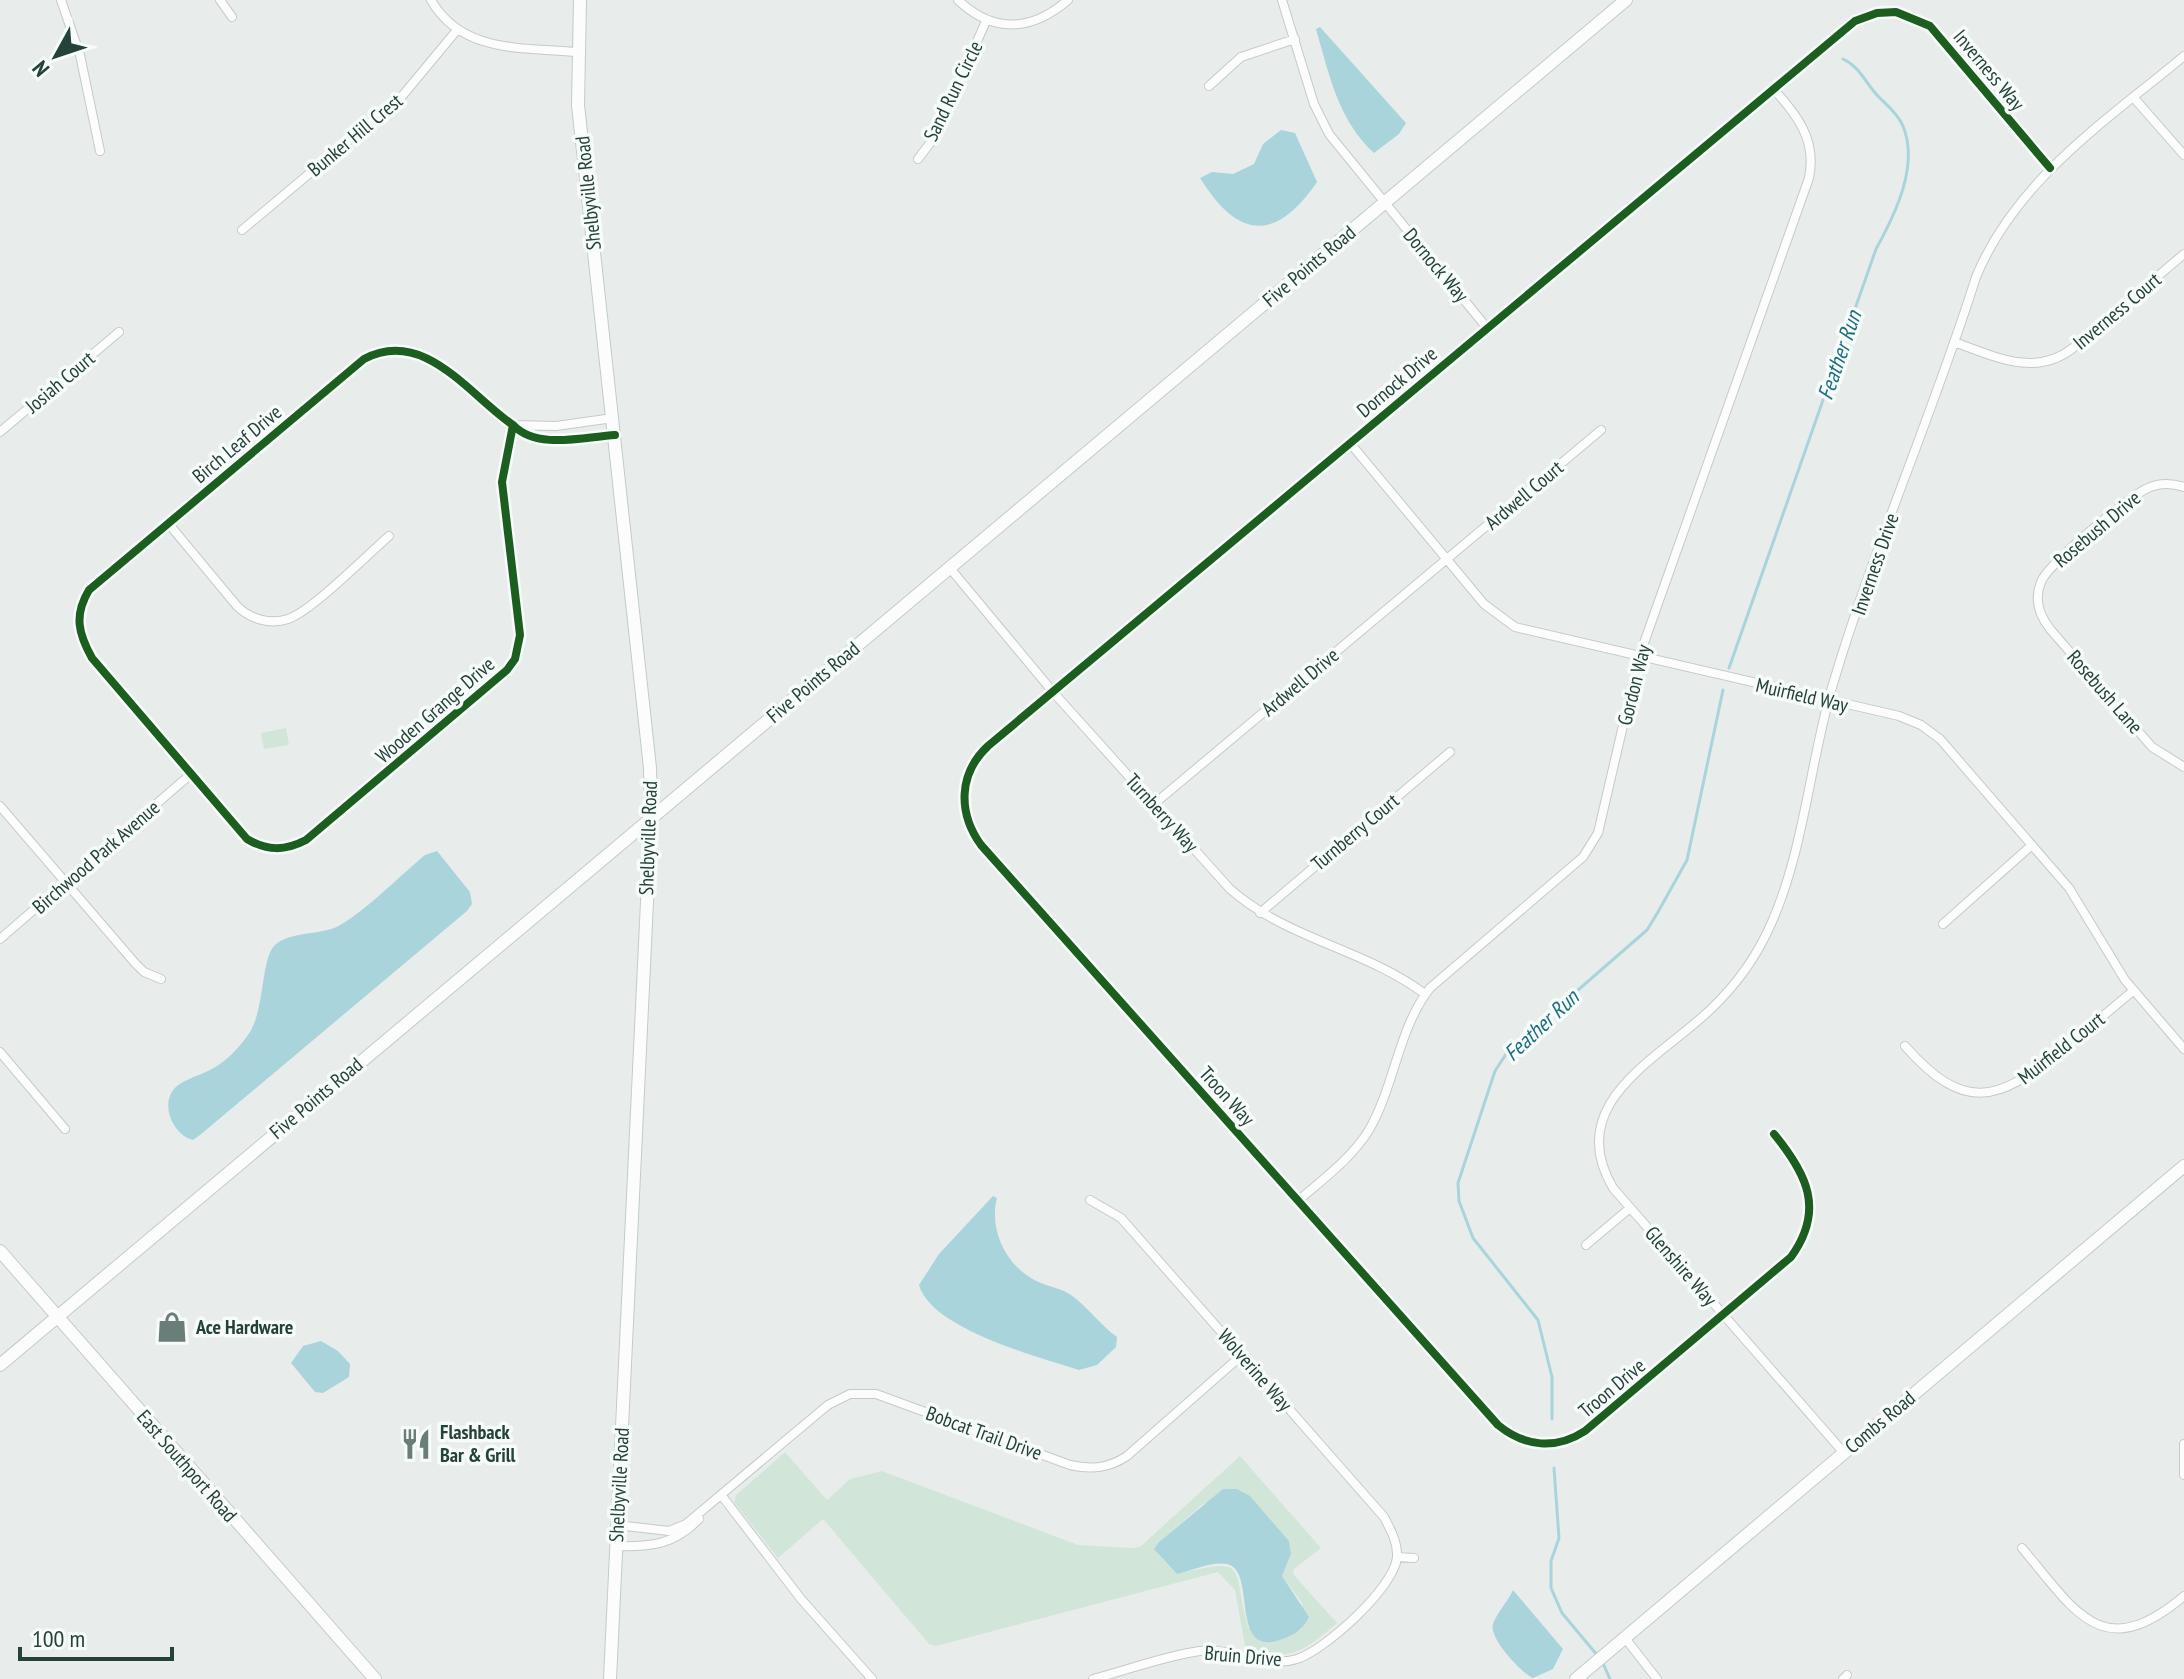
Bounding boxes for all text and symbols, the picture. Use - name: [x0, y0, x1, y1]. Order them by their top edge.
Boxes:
- north arrow: [16, 16, 96, 96]
- street label: Inverness Way: [1948, 24, 2031, 116]
- street label: Sand Run Circle: [918, 37, 988, 145]
- text: N: [26, 55, 55, 82]
- street label: Bunker Hill Crest: [302, 87, 408, 182]
- street label: Shelbyville Road: [569, 135, 607, 251]
- street label: Five Points Road: [1257, 220, 1361, 312]
- street label: Dornock Way: [1398, 223, 1475, 308]
- street label: Inverness Court: [2068, 266, 2167, 355]
- water label: Feather Run: [1811, 306, 1868, 403]
- street label: Dornock Drive: [1351, 341, 1443, 423]
- street label: Josiah Court: [19, 345, 101, 419]
- street label: Birch Leaf Drive: [187, 399, 287, 489]
- street label: Ardwell Court: [1479, 454, 1569, 535]
- street label: Rosebush Drive: [2048, 485, 2146, 573]
- street label: Inverness Drive: [1845, 510, 1905, 618]
- street label: Five Points Road: [761, 636, 865, 728]
- street label: Gordon Way: [1611, 641, 1657, 728]
- street label: Ardwell Drive: [1256, 642, 1344, 722]
- street label: Rosebush Lane: [2061, 645, 2149, 739]
- street label: Wooden Grange Drive: [370, 651, 500, 769]
- street label: Muirfield Way: [1753, 672, 1851, 718]
- street label: Turnberry Way: [1120, 768, 1205, 858]
- street label: Shelbyville Road: [633, 780, 663, 896]
- street label: Turnberry Court: [1306, 787, 1405, 876]
- street label: Birchwood Park Avenue: [27, 795, 165, 919]
- water label: Feather Run: [1498, 982, 1585, 1067]
- street label: Muirfield Court: [2012, 1006, 2110, 1090]
- street label: Five Points Road: [264, 1052, 368, 1144]
- street label: Troon Way: [1194, 1061, 1261, 1131]
- street label: Glenshire Way: [1639, 1221, 1723, 1312]
- shop icon: Ace Hardware: [155, 1310, 189, 1344]
- place label: Ace Hardware: [195, 1314, 293, 1340]
- street label: Wolverine Way: [1212, 1323, 1298, 1417]
- street label: Troon Drive: [1573, 1353, 1651, 1423]
- street label: Combs Road: [1839, 1385, 1921, 1459]
- street label: Bobcat Trail Drive: [923, 1400, 1045, 1466]
- street label: East Southport Road: [131, 1404, 243, 1528]
- place label: Flashback Bar & Grill: [440, 1419, 516, 1468]
- restaurant icon: Flashback Bar & Grill: [399, 1427, 433, 1461]
- street label: Shelbyville Road: [603, 1427, 635, 1543]
- scale bar: [20, 1611, 172, 1661]
- text: 100 m: [32, 1623, 85, 1654]
- street label: Bruin Drive: [1203, 1640, 1283, 1672]

